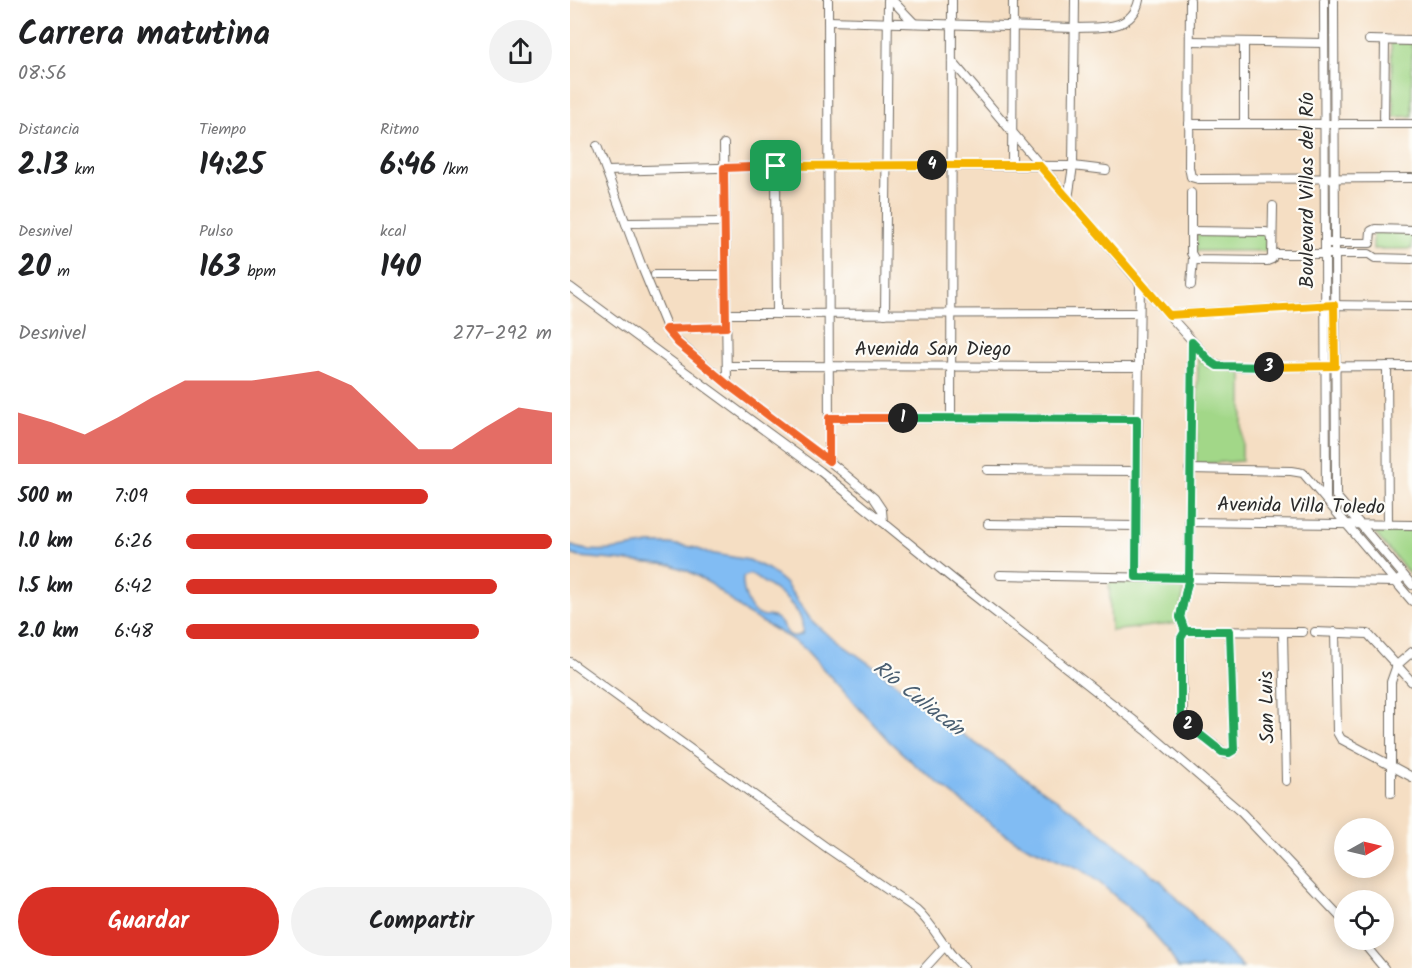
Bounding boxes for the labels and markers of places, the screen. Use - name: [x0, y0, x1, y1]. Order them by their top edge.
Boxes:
- pin: [750, 140, 801, 191]
- pin: 4: [917, 150, 947, 180]
- pin: 3: [1254, 352, 1284, 382]
- pin: 1: [888, 403, 918, 433]
- pin: 2: [1173, 710, 1203, 740]

